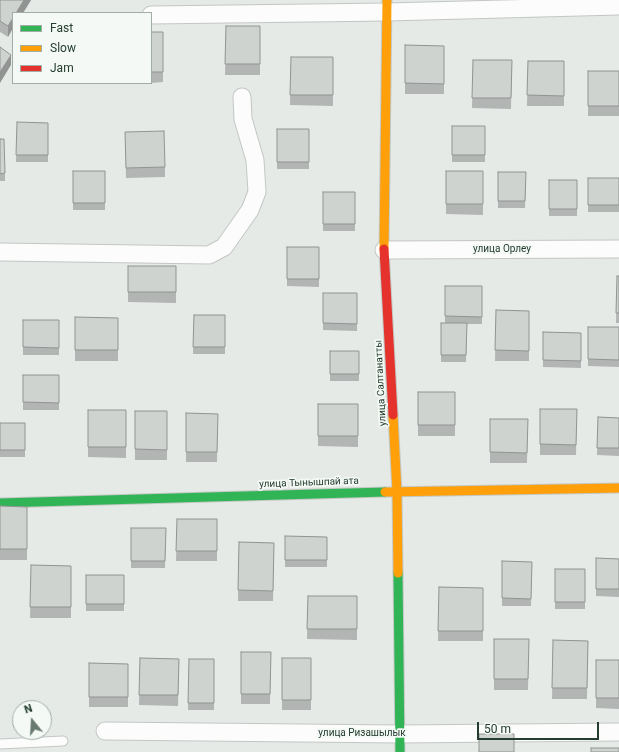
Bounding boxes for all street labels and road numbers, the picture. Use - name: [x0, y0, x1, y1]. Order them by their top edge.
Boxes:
- street label: улица Орлеу: [473, 243, 531, 255]
- street label: улица Салтанатты: [373, 340, 389, 426]
- street label: улица Тынышпай ата: [259, 475, 359, 491]
- street label: улица Ризашылык: [318, 727, 406, 739]

